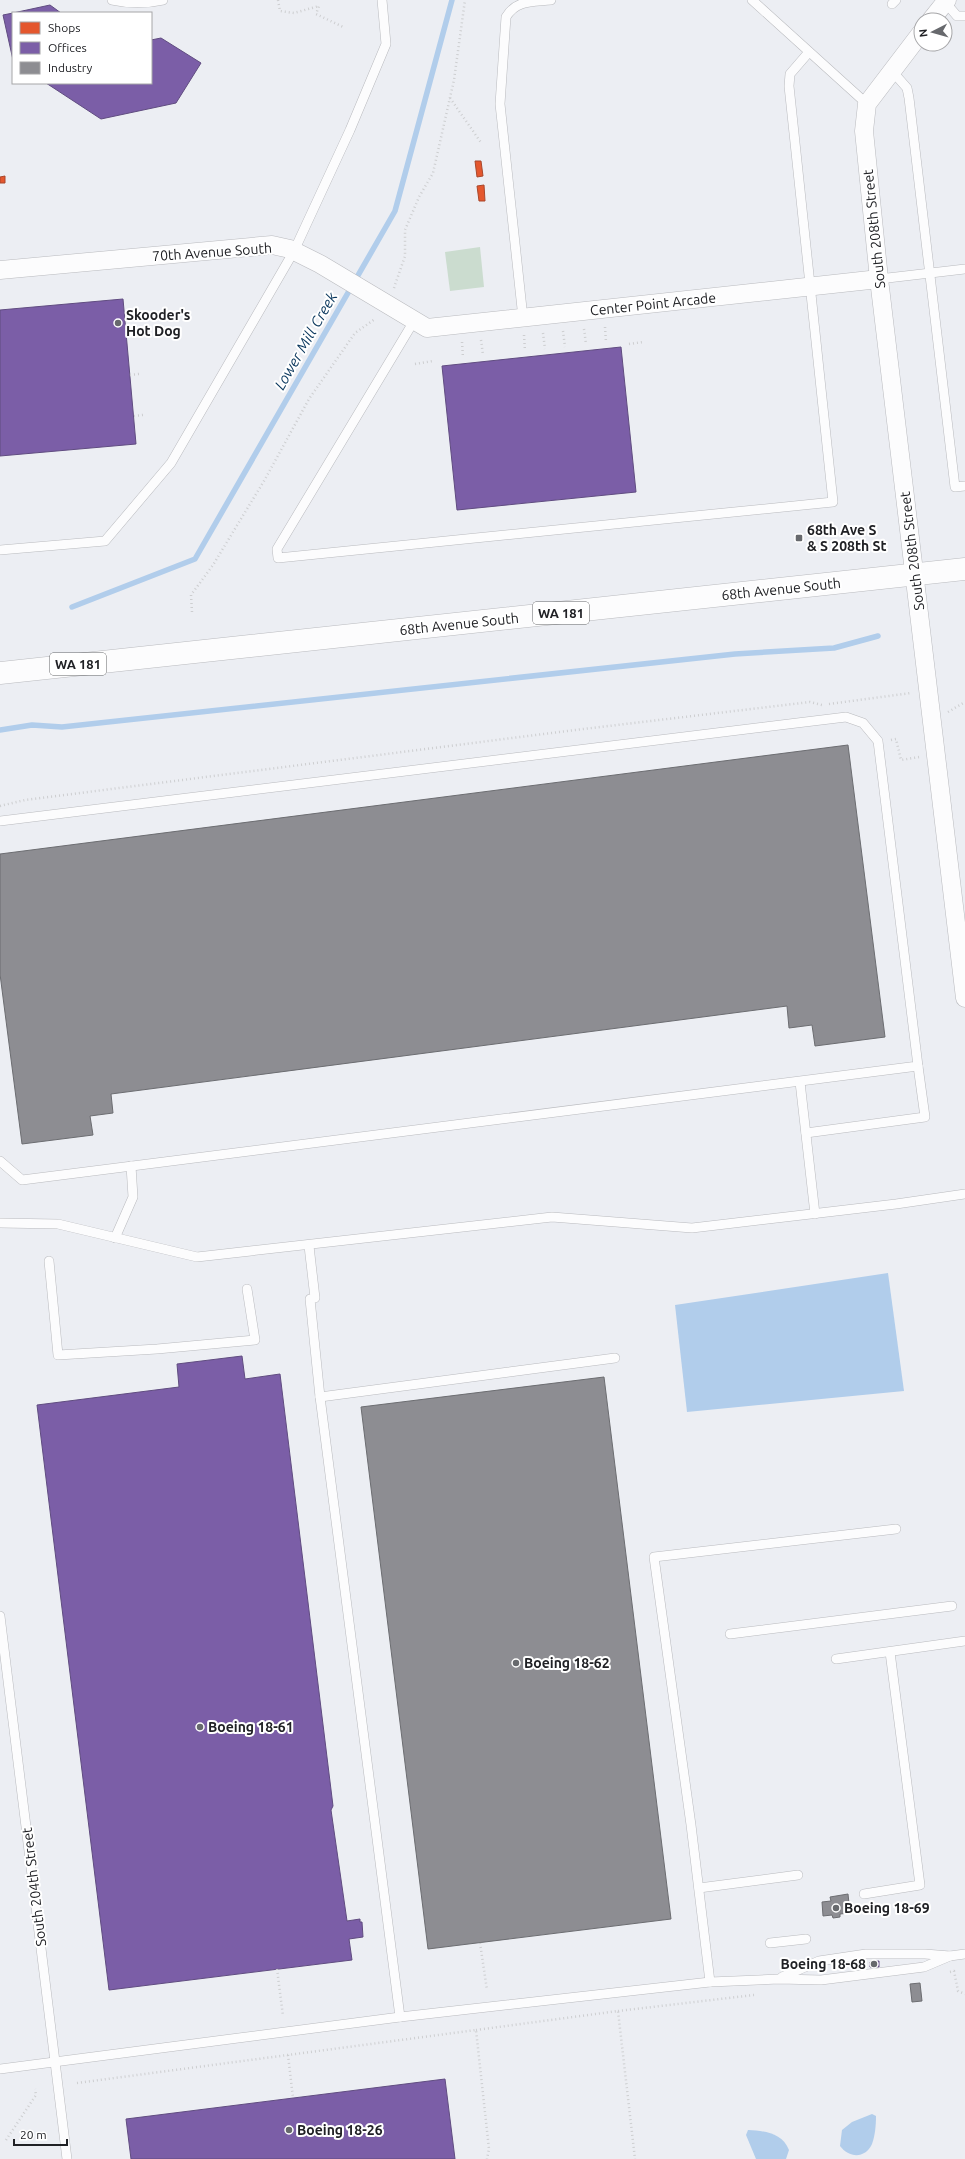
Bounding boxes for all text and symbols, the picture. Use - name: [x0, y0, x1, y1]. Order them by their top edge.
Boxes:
- legend: [12, 12, 152, 84]
- north arrow: [913, 12, 953, 52]
- text: Shops: [48, 21, 80, 34]
- text: N: [917, 28, 929, 38]
- text: Offices: [48, 41, 87, 54]
- text: Industry: [48, 61, 93, 74]
- street label: South 208th Street: [860, 168, 888, 289]
- street label: 70th Avenue South: [152, 240, 272, 264]
- water label: Lower Mill Creek: [271, 289, 340, 392]
- street label: Center Point Arcade: [589, 289, 717, 319]
- place label: Skooder's Hot Dog: [126, 307, 191, 339]
- marker: Skooder's Hot Dog: [113, 318, 123, 328]
- street label: South 208th Street: [897, 490, 927, 611]
- place label: 68th Ave S & S 208th St: [807, 522, 887, 554]
- marker: 68th Ave S & S 208th St: [794, 533, 804, 543]
- street label: 68th Avenue South: [721, 575, 841, 603]
- road number: WA 181: [533, 602, 589, 624]
- street label: 68th Avenue South: [399, 610, 519, 638]
- road number: WA 181: [50, 653, 106, 675]
- place label: Boeing 18-62: [524, 1655, 610, 1671]
- marker: Boeing 18-62: [511, 1658, 521, 1668]
- place label: Boeing 18-61: [208, 1719, 294, 1735]
- marker: Boeing 18-61: [195, 1722, 205, 1732]
- street label: South 204th Street: [19, 1826, 49, 1947]
- place label: Boeing 18-69: [844, 1900, 930, 1916]
- marker: Boeing 18-69: [831, 1903, 841, 1913]
- place label: Boeing 18-68: [780, 1956, 866, 1972]
- marker: Boeing 18-68: [869, 1959, 879, 1969]
- scale bar: [14, 2121, 67, 2147]
- place label: Boeing 18-26: [297, 2122, 383, 2138]
- marker: Boeing 18-26: [284, 2125, 294, 2135]
- text: 20 m: [20, 2128, 47, 2141]

